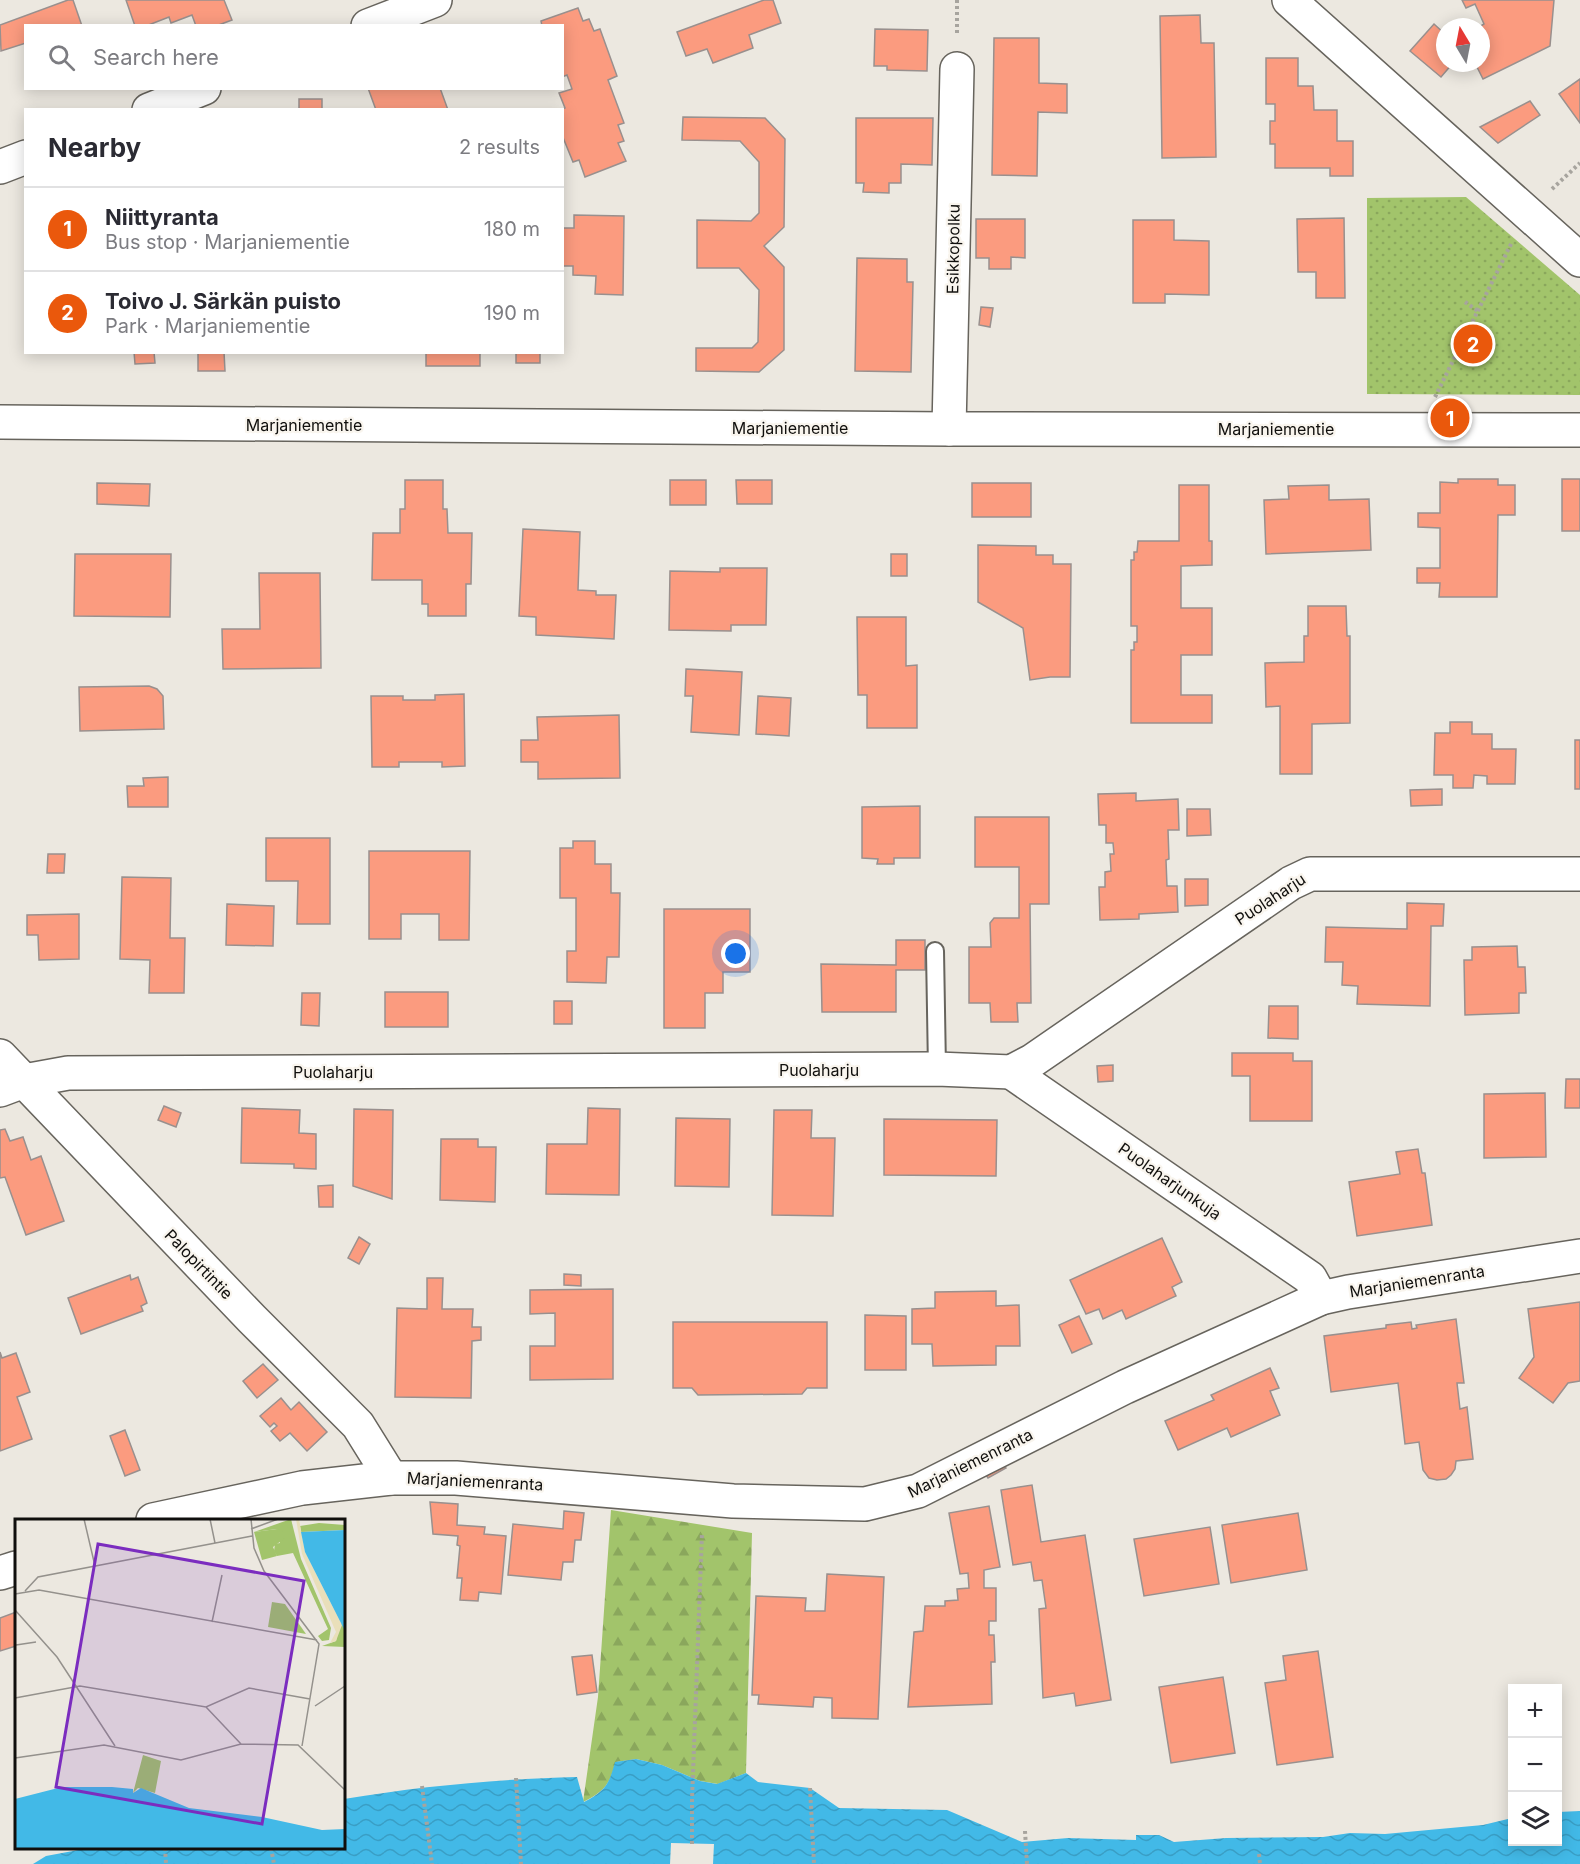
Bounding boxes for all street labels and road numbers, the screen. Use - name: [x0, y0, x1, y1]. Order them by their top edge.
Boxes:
- street label: Esikkopolku: [942, 204, 964, 294]
- street label: Marjaniementie: [246, 415, 362, 435]
- street label: Marjaniementie: [732, 418, 848, 438]
- street label: Marjaniementie: [1218, 419, 1334, 439]
- street label: Puolaharju: [1231, 869, 1309, 929]
- street label: Puolaharju: [779, 1060, 859, 1080]
- street label: Puolaharju: [293, 1062, 373, 1082]
- street label: Puolaharjunkuja: [1115, 1138, 1225, 1224]
- street label: Palopirtintie: [161, 1225, 237, 1303]
- street label: Marjaniemenranta: [1348, 1260, 1486, 1302]
- street label: Marjaniemenranta: [904, 1424, 1036, 1502]
- street label: Marjaniemenranta: [406, 1467, 544, 1495]

